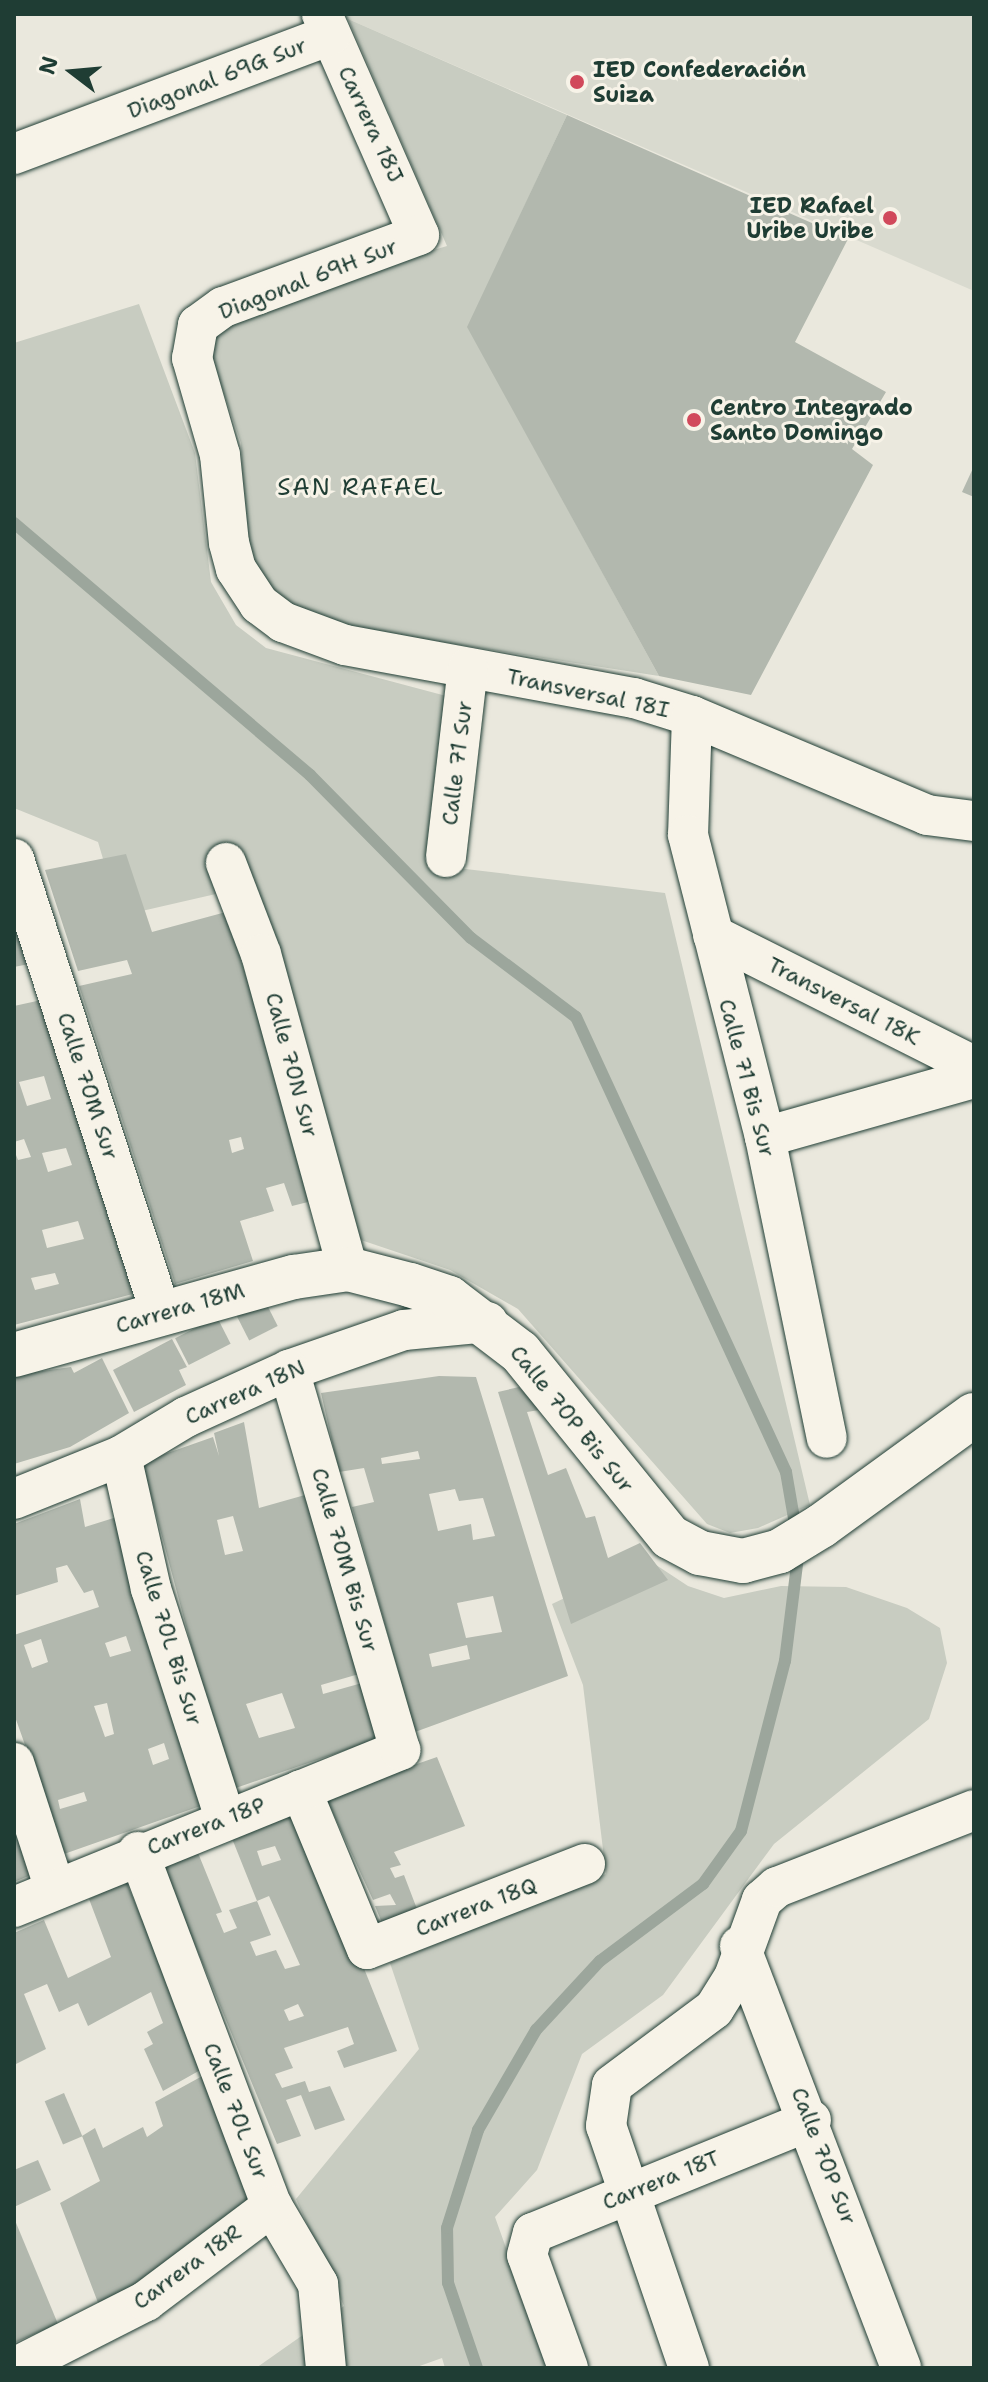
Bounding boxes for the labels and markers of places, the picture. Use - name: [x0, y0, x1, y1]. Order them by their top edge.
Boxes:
- place label: IED Confederación Suiza: [593, 56, 806, 108]
- marker: IED Confederación Suiza: [568, 73, 586, 91]
- place label: IED Rafael Uribe Uribe: [746, 192, 874, 244]
- marker: IED Rafael Uribe Uribe: [881, 209, 899, 227]
- place label: Centro Integrado Santo Domingo: [710, 394, 913, 446]
- marker: Centro Integrado Santo Domingo: [685, 411, 703, 429]

